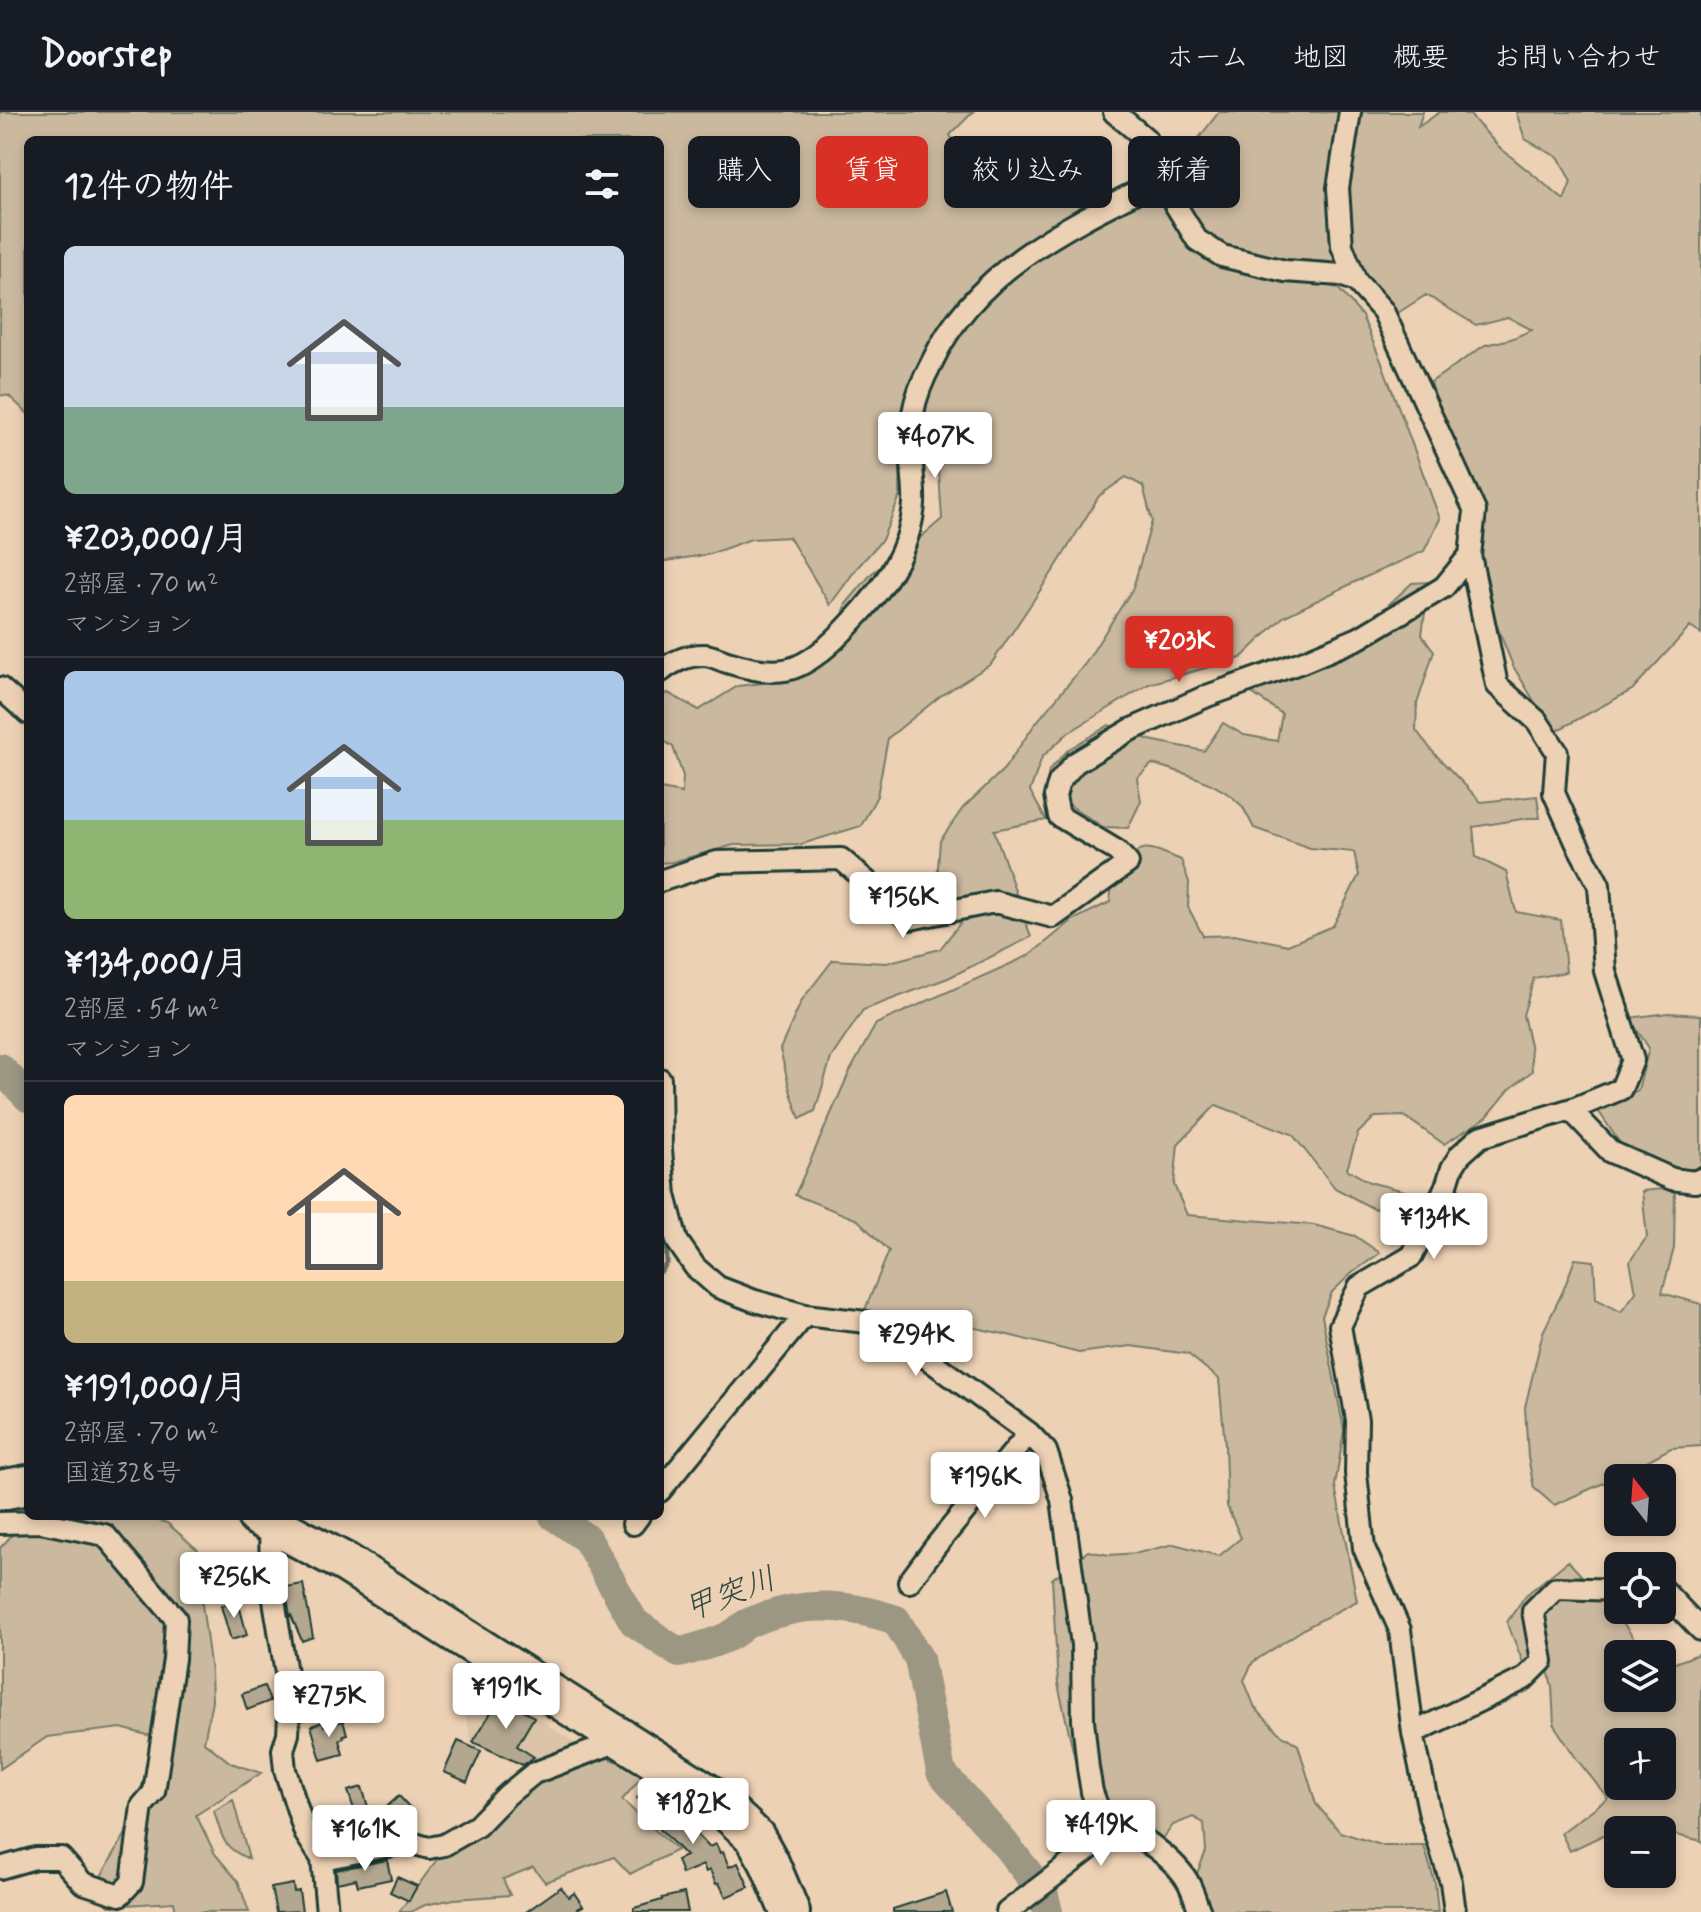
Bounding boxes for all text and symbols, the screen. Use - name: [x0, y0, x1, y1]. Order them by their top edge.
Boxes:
- text: Doorstep: [40, 31, 173, 80]
- text: ホーム: [1166, 40, 1249, 77]
- text: 地図: [1293, 40, 1349, 77]
- text: 概要: [1393, 40, 1449, 77]
- text: お問い合わせ: [1493, 40, 1661, 77]
- chip: 購入: [688, 136, 800, 208]
- chip: 賃貸: [816, 136, 928, 208]
- chip: 絞り込み: [944, 136, 1112, 208]
- chip: 新着: [1128, 136, 1240, 208]
- icon: filters: [580, 162, 624, 206]
- text: 12件の物件: [64, 165, 233, 210]
- icon: home: [272, 298, 416, 442]
- pin: ¥407K: [879, 412, 991, 480]
- text: ¥407K: [896, 421, 974, 455]
- text: ¥203,000/月: [64, 517, 249, 562]
- text: 2部屋 · 70 m²: [64, 568, 219, 602]
- text: マンション: [64, 608, 193, 642]
- pin: ¥203K: [1123, 616, 1235, 684]
- text: ¥203K: [1143, 625, 1215, 659]
- icon: home: [272, 723, 416, 867]
- pin: ¥156K: [847, 872, 959, 940]
- text: ¥156K: [867, 881, 939, 915]
- text: ¥134,000/月: [64, 942, 248, 987]
- text: 2部屋 · 54 m²: [64, 993, 219, 1027]
- text: マンション: [64, 1033, 193, 1067]
- icon: home: [272, 1147, 416, 1291]
- pin: ¥134K: [1378, 1193, 1490, 1261]
- text: ¥134K: [1398, 1202, 1470, 1236]
- pin: ¥294K: [860, 1310, 972, 1378]
- text: ¥294K: [878, 1319, 954, 1353]
- text: ¥191,000/月: [64, 1366, 247, 1411]
- text: 2部屋 · 70 m²: [64, 1417, 219, 1451]
- pin: ¥196K: [929, 1452, 1041, 1520]
- text: 国道328号: [64, 1457, 182, 1491]
- text: ¥196K: [949, 1461, 1021, 1495]
- north arrow: [1604, 1464, 1676, 1536]
- map controls: [1604, 1464, 1676, 1888]
- pin: ¥256K: [178, 1552, 290, 1620]
- button: locate: [1604, 1552, 1676, 1624]
- water label: 甲突川: [678, 1558, 782, 1632]
- text: ¥256K: [198, 1561, 270, 1595]
- button: layers: [1604, 1640, 1676, 1712]
- pin: ¥191K: [450, 1663, 562, 1731]
- pin: ¥275K: [273, 1671, 385, 1739]
- text: ¥191K: [471, 1672, 541, 1706]
- text: ¥275K: [292, 1680, 366, 1714]
- button: +: [1604, 1728, 1676, 1800]
- pin: ¥182K: [637, 1778, 749, 1846]
- text: ¥182K: [656, 1787, 730, 1821]
- pin: ¥419K: [1045, 1800, 1157, 1868]
- pin: ¥161K: [309, 1805, 421, 1873]
- text: ¥419K: [1064, 1809, 1138, 1843]
- text: ¥161K: [330, 1814, 400, 1848]
- button: −: [1604, 1816, 1676, 1888]

